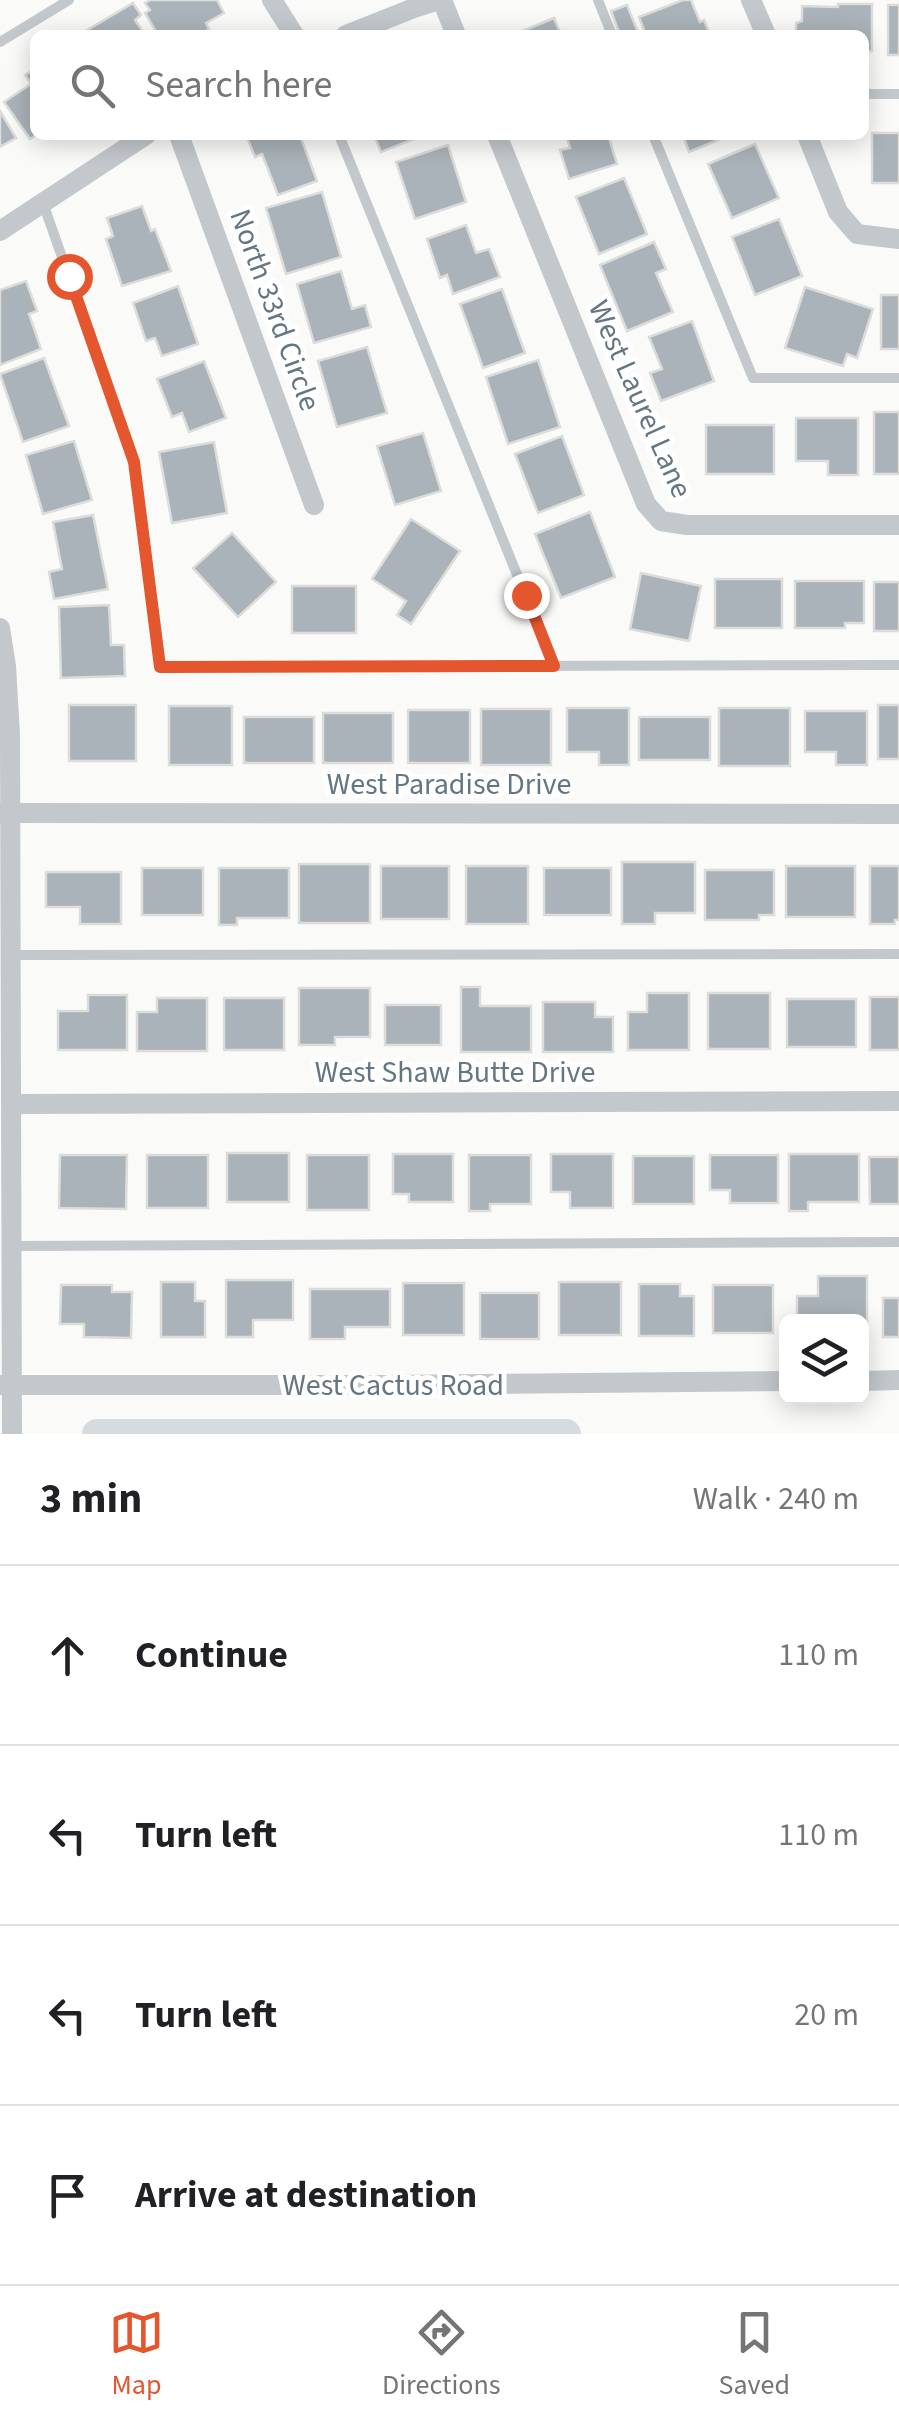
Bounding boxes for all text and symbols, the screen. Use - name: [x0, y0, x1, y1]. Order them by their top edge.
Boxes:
- search box: [30, 30, 869, 140]
- icon: search: [65, 58, 120, 113]
- text: Search here: [145, 58, 332, 112]
- street label: North 33rd Circle: [219, 203, 331, 417]
- route start: [47, 254, 93, 300]
- street label: West Laurel Lane: [577, 293, 703, 505]
- route end: [504, 573, 550, 619]
- street label: West Paradise Drive: [327, 763, 571, 806]
- street label: West Shaw Butte Drive: [315, 1051, 595, 1094]
- map controls: [779, 1314, 869, 1404]
- button: layers: [779, 1314, 869, 1404]
- street label: West Cactus Road: [282, 1364, 504, 1407]
- text: 3 min: [40, 1469, 142, 1529]
- text: Walk · 240 m: [693, 1476, 859, 1522]
- icon: ahead: [40, 1628, 95, 1683]
- text: Continue: [135, 1628, 288, 1682]
- text: 110 m: [778, 1632, 859, 1678]
- icon: left: [40, 1808, 95, 1863]
- text: Turn left: [135, 1808, 277, 1862]
- text: 110 m: [778, 1812, 859, 1858]
- icon: left: [40, 1988, 95, 2043]
- text: Turn left: [135, 1988, 277, 2042]
- text: 20 m: [794, 1992, 859, 2038]
- icon: arrive: [40, 2168, 95, 2223]
- text: Arrive at destination: [135, 2168, 477, 2222]
- tab: Map: [109, 2305, 164, 2405]
- tab: Directions: [382, 2305, 501, 2405]
- tab: Saved: [719, 2305, 790, 2405]

